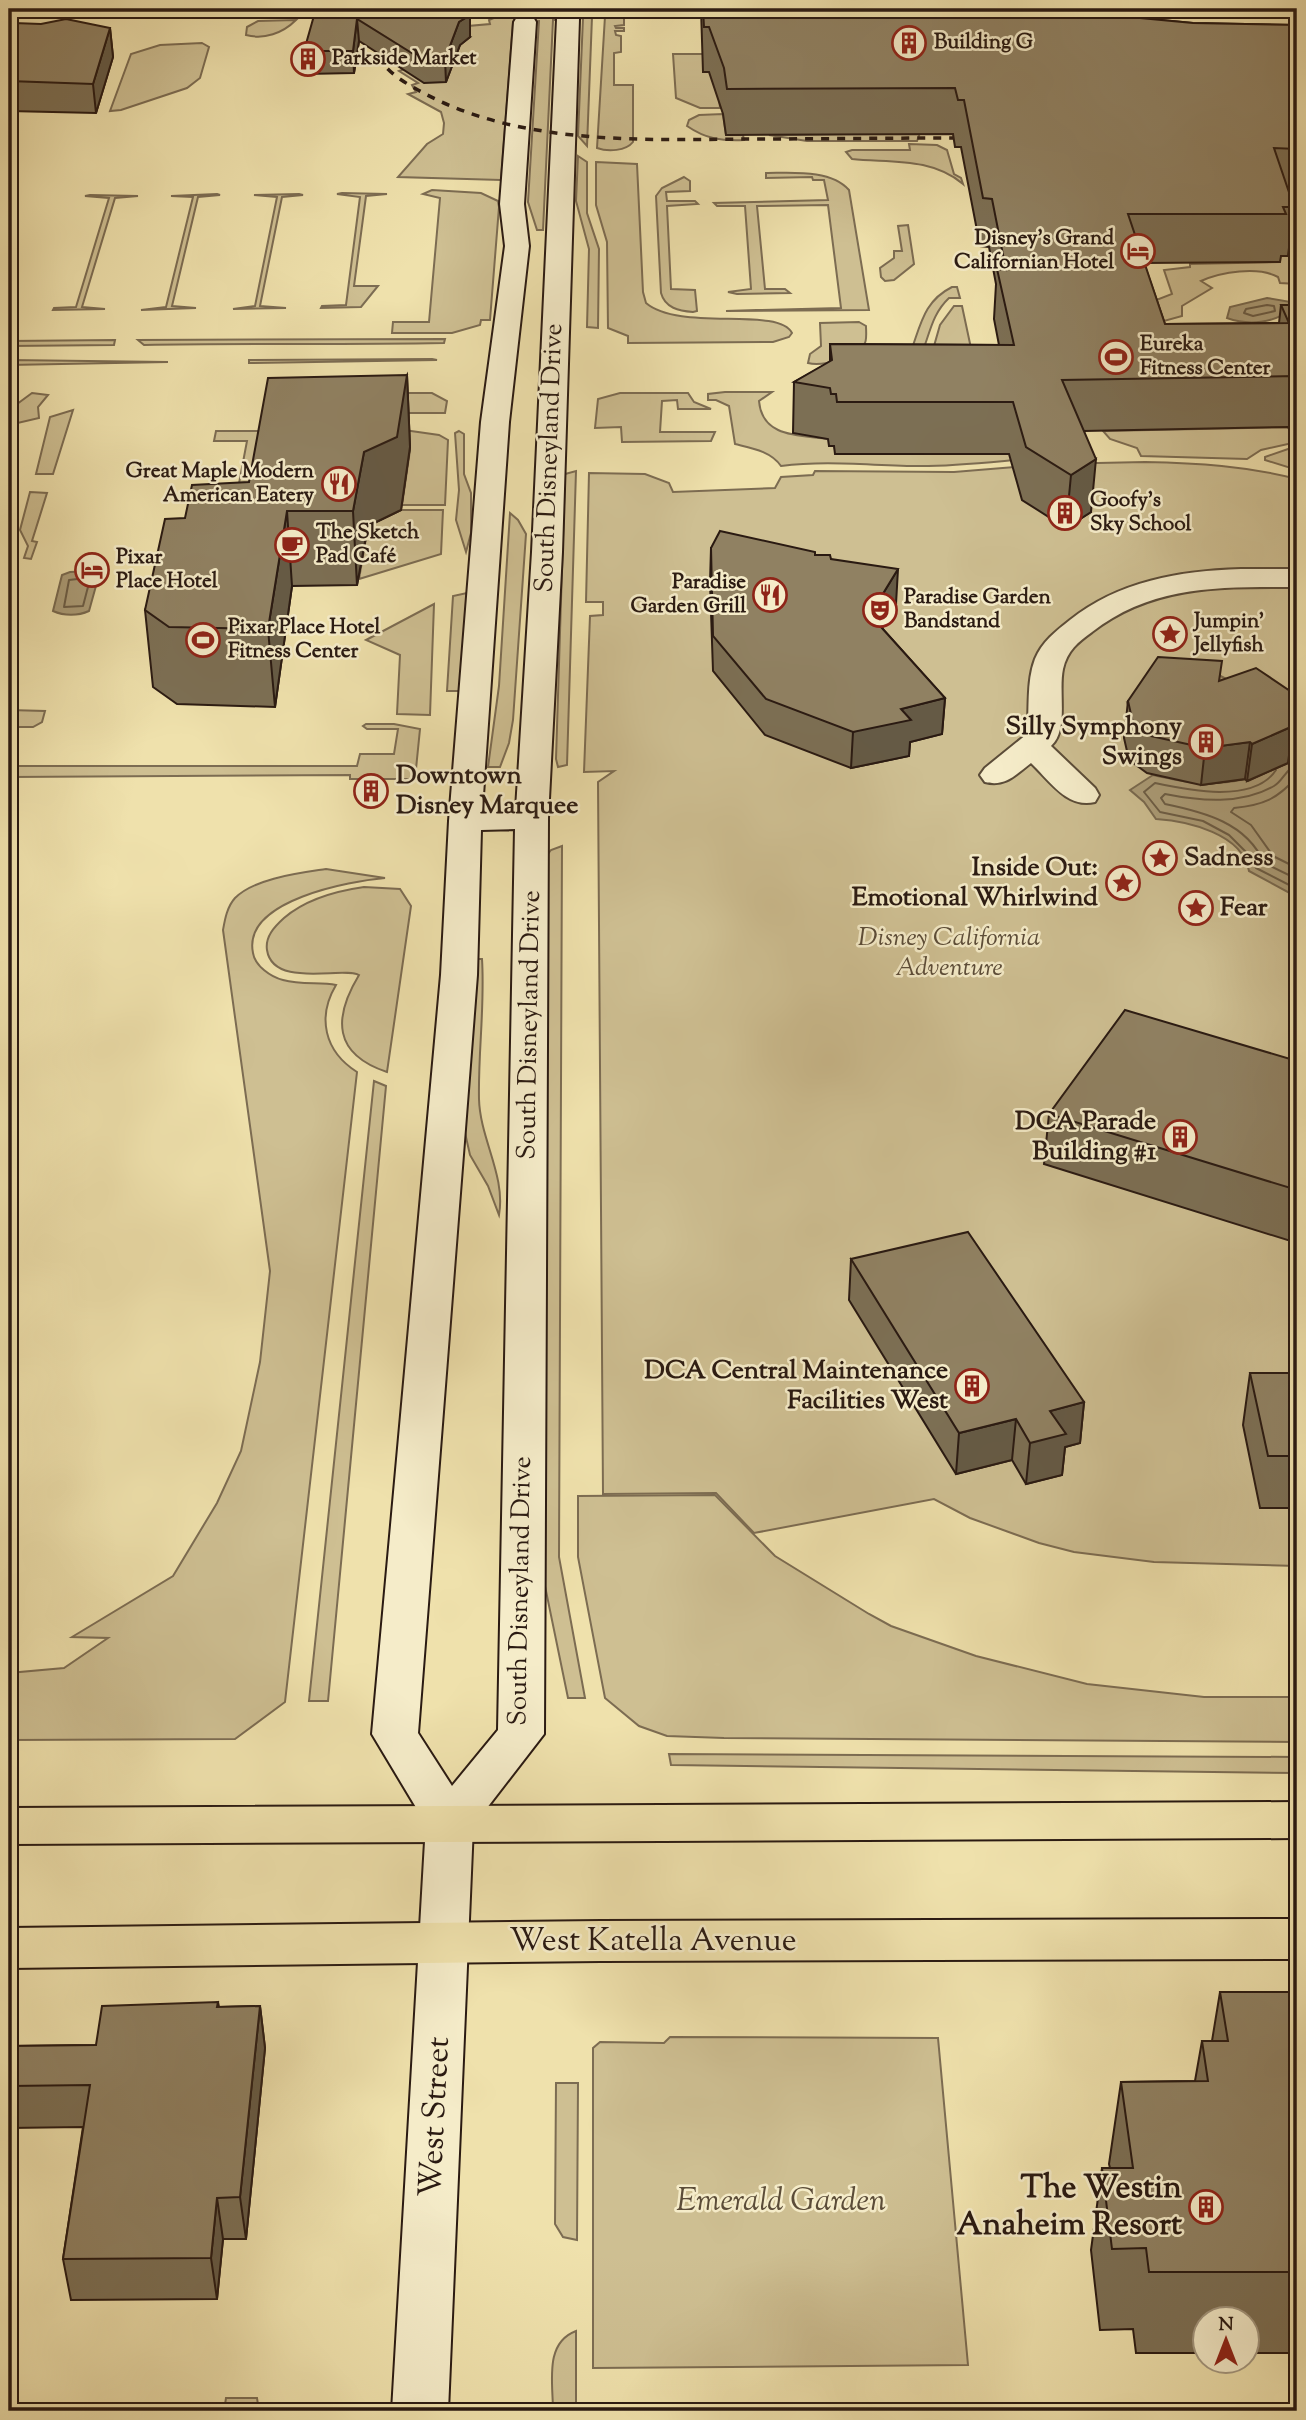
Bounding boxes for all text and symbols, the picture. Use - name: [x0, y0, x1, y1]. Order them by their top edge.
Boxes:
- building icon: Building G: [890, 24, 928, 62]
- place label: Building G: [934, 28, 1033, 58]
- building icon: Parkside Market: [289, 40, 327, 78]
- place label: Parkside Market: [332, 44, 477, 74]
- place label: Disney's Grand Californian Hotel: [954, 224, 1114, 278]
- hotel icon: Disney's Grand Californian Hotel: [1119, 232, 1157, 270]
- street label: South Disneyland Drive: [527, 323, 573, 593]
- place label: Eureka Fitness Center: [1140, 330, 1271, 384]
- sports icon: Eureka Fitness Center: [1097, 338, 1135, 376]
- place label: Great Maple Modern American Eatery: [126, 457, 315, 511]
- restaurant icon: Great Maple Modern American Eatery: [320, 465, 358, 503]
- place label: Goofy's Sky School: [1090, 486, 1192, 540]
- building icon: Goofy's Sky School: [1046, 494, 1084, 532]
- place label: The Sketch Pad Café: [316, 518, 420, 572]
- cafe icon: The Sketch Pad Café: [273, 526, 311, 564]
- place label: Pixar Place Hotel: [116, 543, 218, 597]
- hotel icon: Pixar Place Hotel: [73, 551, 111, 589]
- place label: Paradise Garden Grill: [631, 568, 746, 622]
- restaurant icon: Paradise Garden Grill: [751, 576, 789, 614]
- place label: Paradise Garden Bandstand: [904, 583, 1051, 637]
- theatre icon: Paradise Garden Bandstand: [861, 591, 899, 629]
- place label: Jumpin' Jellyfish: [1192, 607, 1264, 661]
- place label: Pixar Place Hotel Fitness Center: [228, 613, 380, 667]
- place icon: Jumpin' Jellyfish: [1151, 615, 1189, 653]
- sports icon: Pixar Place Hotel Fitness Center: [184, 621, 222, 659]
- place label: Silly Symphony Swings: [1006, 709, 1182, 776]
- building icon: Silly Symphony Swings: [1187, 723, 1225, 761]
- place label: Downtown Disney Marquee: [396, 758, 578, 825]
- building icon: Downtown Disney Marquee: [352, 772, 390, 810]
- place icon: Sadness: [1141, 839, 1179, 877]
- place label: Sadness: [1184, 840, 1273, 877]
- place label: Inside Out: Emotional Whirlwind: [852, 850, 1098, 917]
- place icon: Inside Out: Emotional Whirlwind: [1104, 864, 1142, 902]
- place icon: Fear: [1177, 889, 1215, 927]
- street label: South Disneyland Drive: [509, 890, 551, 1160]
- place label: Fear: [1220, 890, 1268, 927]
- park label: Disney California Adventure: [858, 920, 1040, 987]
- place label: DCA Parade Building #1: [1015, 1104, 1156, 1171]
- building icon: DCA Parade Building #1: [1161, 1118, 1199, 1156]
- place label: DCA Central Maintenance Facilities West: [644, 1353, 948, 1420]
- building icon: DCA Central Maintenance Facilities West: [953, 1367, 991, 1405]
- street label: South Disneyland Drive: [500, 1456, 542, 1726]
- street label: West Katella Avenue: [509, 1919, 797, 1965]
- street label: West Street: [409, 2036, 463, 2198]
- place label: The Westin Anaheim Resort: [957, 2166, 1182, 2249]
- park label: Emerald Garden: [676, 2179, 886, 2225]
- building icon: The Westin Anaheim Resort: [1187, 2188, 1225, 2226]
- north arrow: [1190, 2304, 1260, 2374]
- text: N: [1218, 2312, 1234, 2339]

